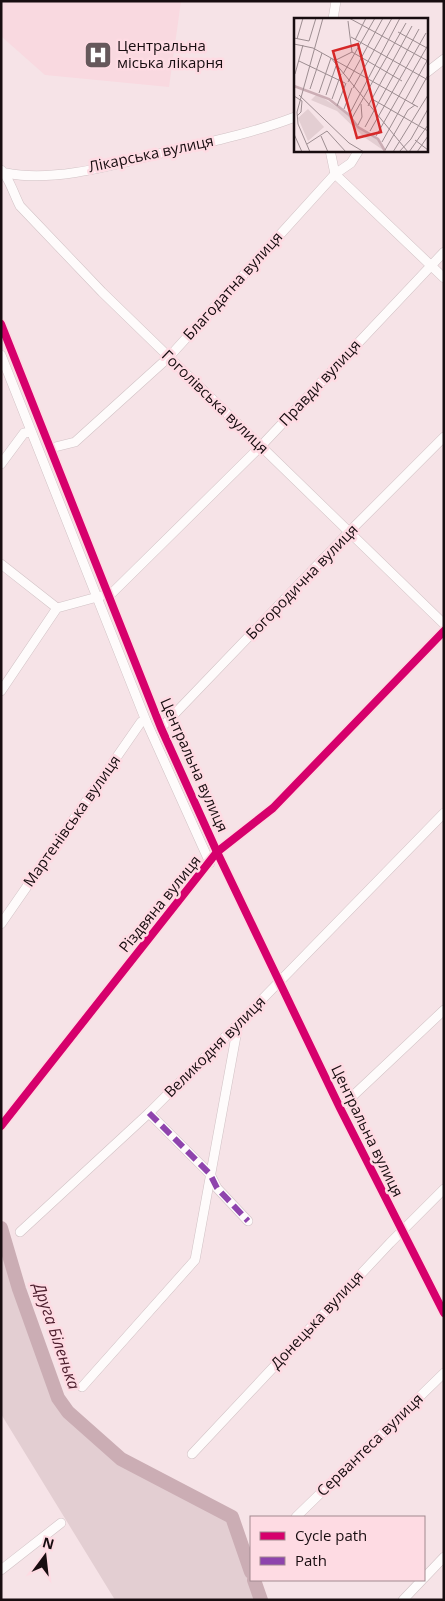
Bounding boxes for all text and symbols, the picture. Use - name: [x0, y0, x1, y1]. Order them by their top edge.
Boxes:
- inset map: [294, 18, 428, 151]
- place label: Центральна міська лікарня: [117, 35, 223, 72]
- hospital icon: Центральна міська лікарня: [83, 40, 113, 70]
- street label: Лікарська вулиця: [86, 130, 215, 176]
- street label: Благодатна вулиця: [178, 227, 286, 344]
- street label: Правди вулиця: [274, 335, 364, 430]
- street label: Гоголівська вулиця: [158, 345, 273, 458]
- street label: Богородична вулиця: [241, 519, 362, 643]
- street label: Центральна вулиця: [156, 694, 233, 835]
- street label: Мартенівська вулиця: [18, 751, 124, 890]
- street label: Різдвяна вулиця: [114, 851, 205, 956]
- street label: Великодня вулиця: [159, 991, 269, 1101]
- street label: Центральна вулиця: [327, 1061, 409, 1200]
- street label: Донецька вулиця: [266, 1266, 367, 1373]
- water label: Друга Біленька: [28, 1278, 86, 1392]
- street label: Сервантеса вулиця: [312, 1388, 427, 1500]
- legend: [250, 1516, 425, 1581]
- text: Cycle path: [295, 1525, 367, 1545]
- north arrow: [20, 1531, 70, 1581]
- text: N: [41, 1532, 56, 1554]
- text: Path: [295, 1550, 327, 1570]

